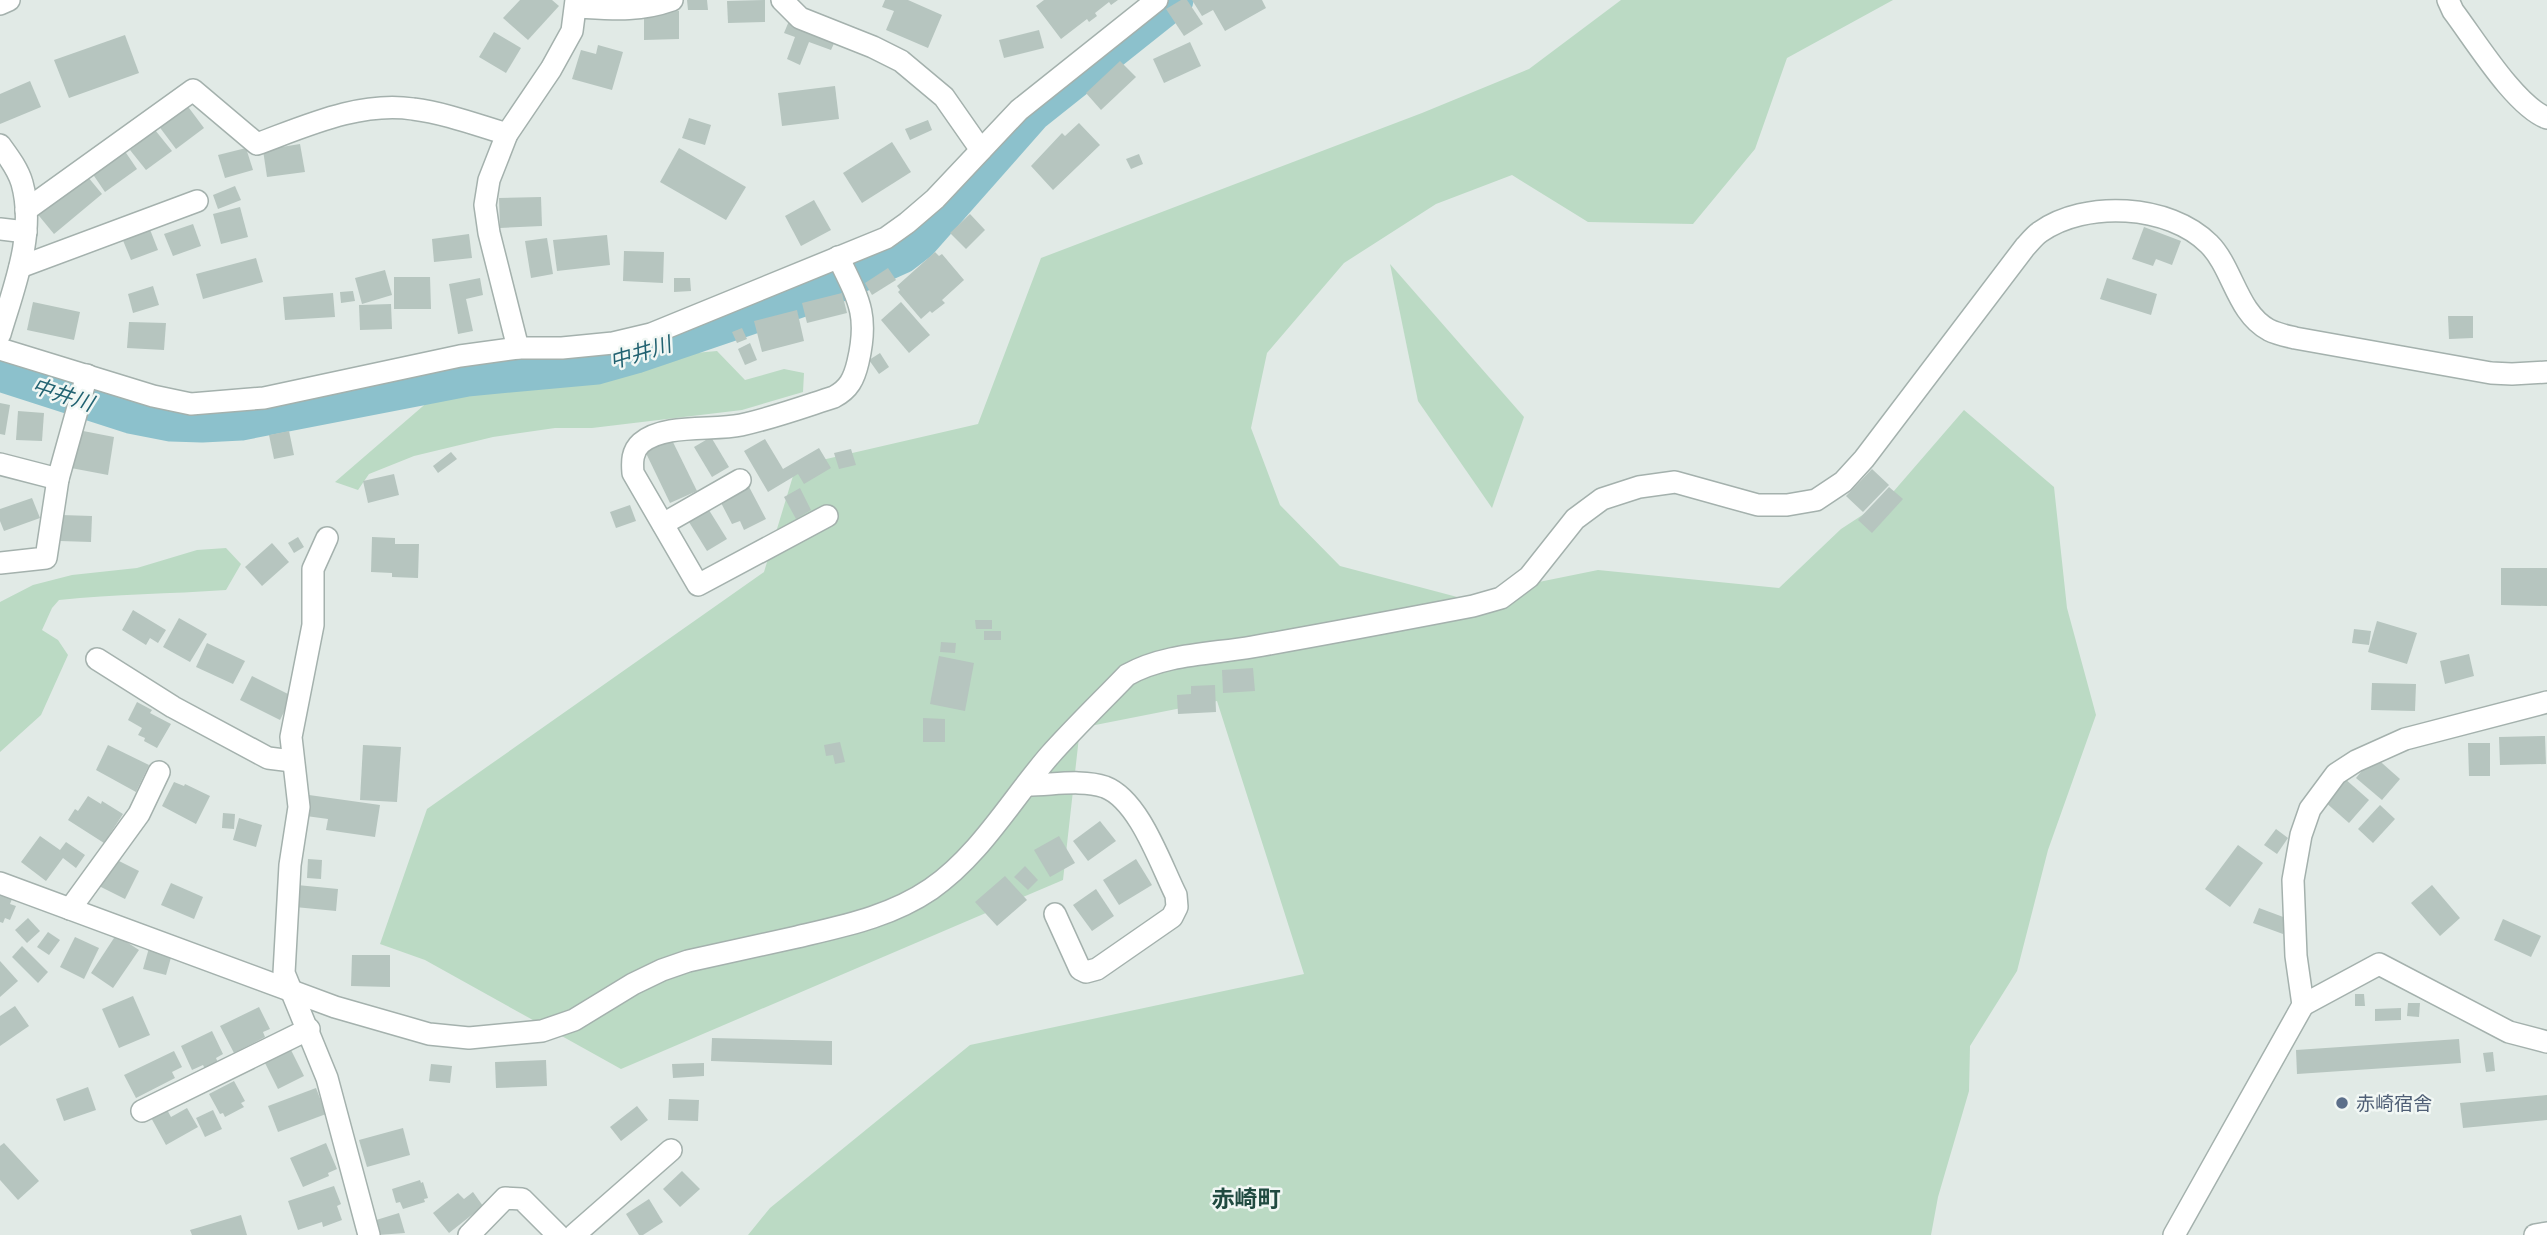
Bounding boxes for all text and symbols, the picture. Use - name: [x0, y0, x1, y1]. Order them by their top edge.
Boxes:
- water label: 中井川: [606, 331, 676, 373]
- water label: 中井川: [29, 373, 99, 416]
- place label: 赤崎宿舎: [2356, 1092, 2432, 1114]
- marker: 赤崎宿舎: [2334, 1095, 2350, 1111]
- district label: 赤崎町: [1212, 1186, 1281, 1211]

